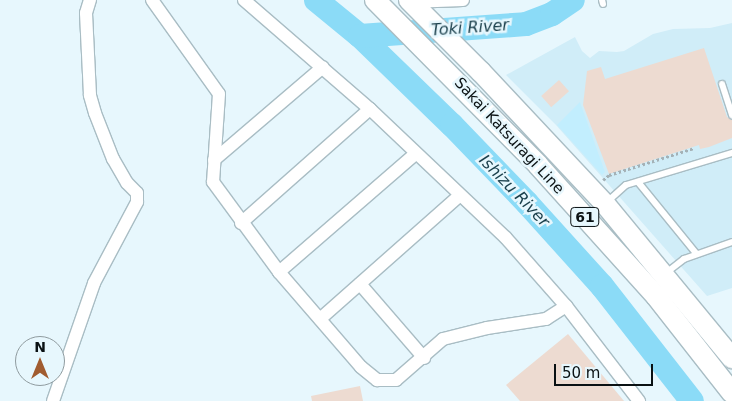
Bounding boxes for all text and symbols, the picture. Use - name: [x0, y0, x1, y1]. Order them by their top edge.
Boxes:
- water label: Toki River: [431, 16, 509, 40]
- street label: Sakai Katsuragi Line: [450, 74, 568, 198]
- water label: Ishizu River: [475, 151, 553, 231]
- road number: 61: [570, 206, 600, 228]
- north arrow: [15, 336, 65, 386]
- text: N: [34, 339, 46, 355]
- scale bar: [557, 354, 656, 386]
- text: 50 m: [562, 364, 600, 382]

